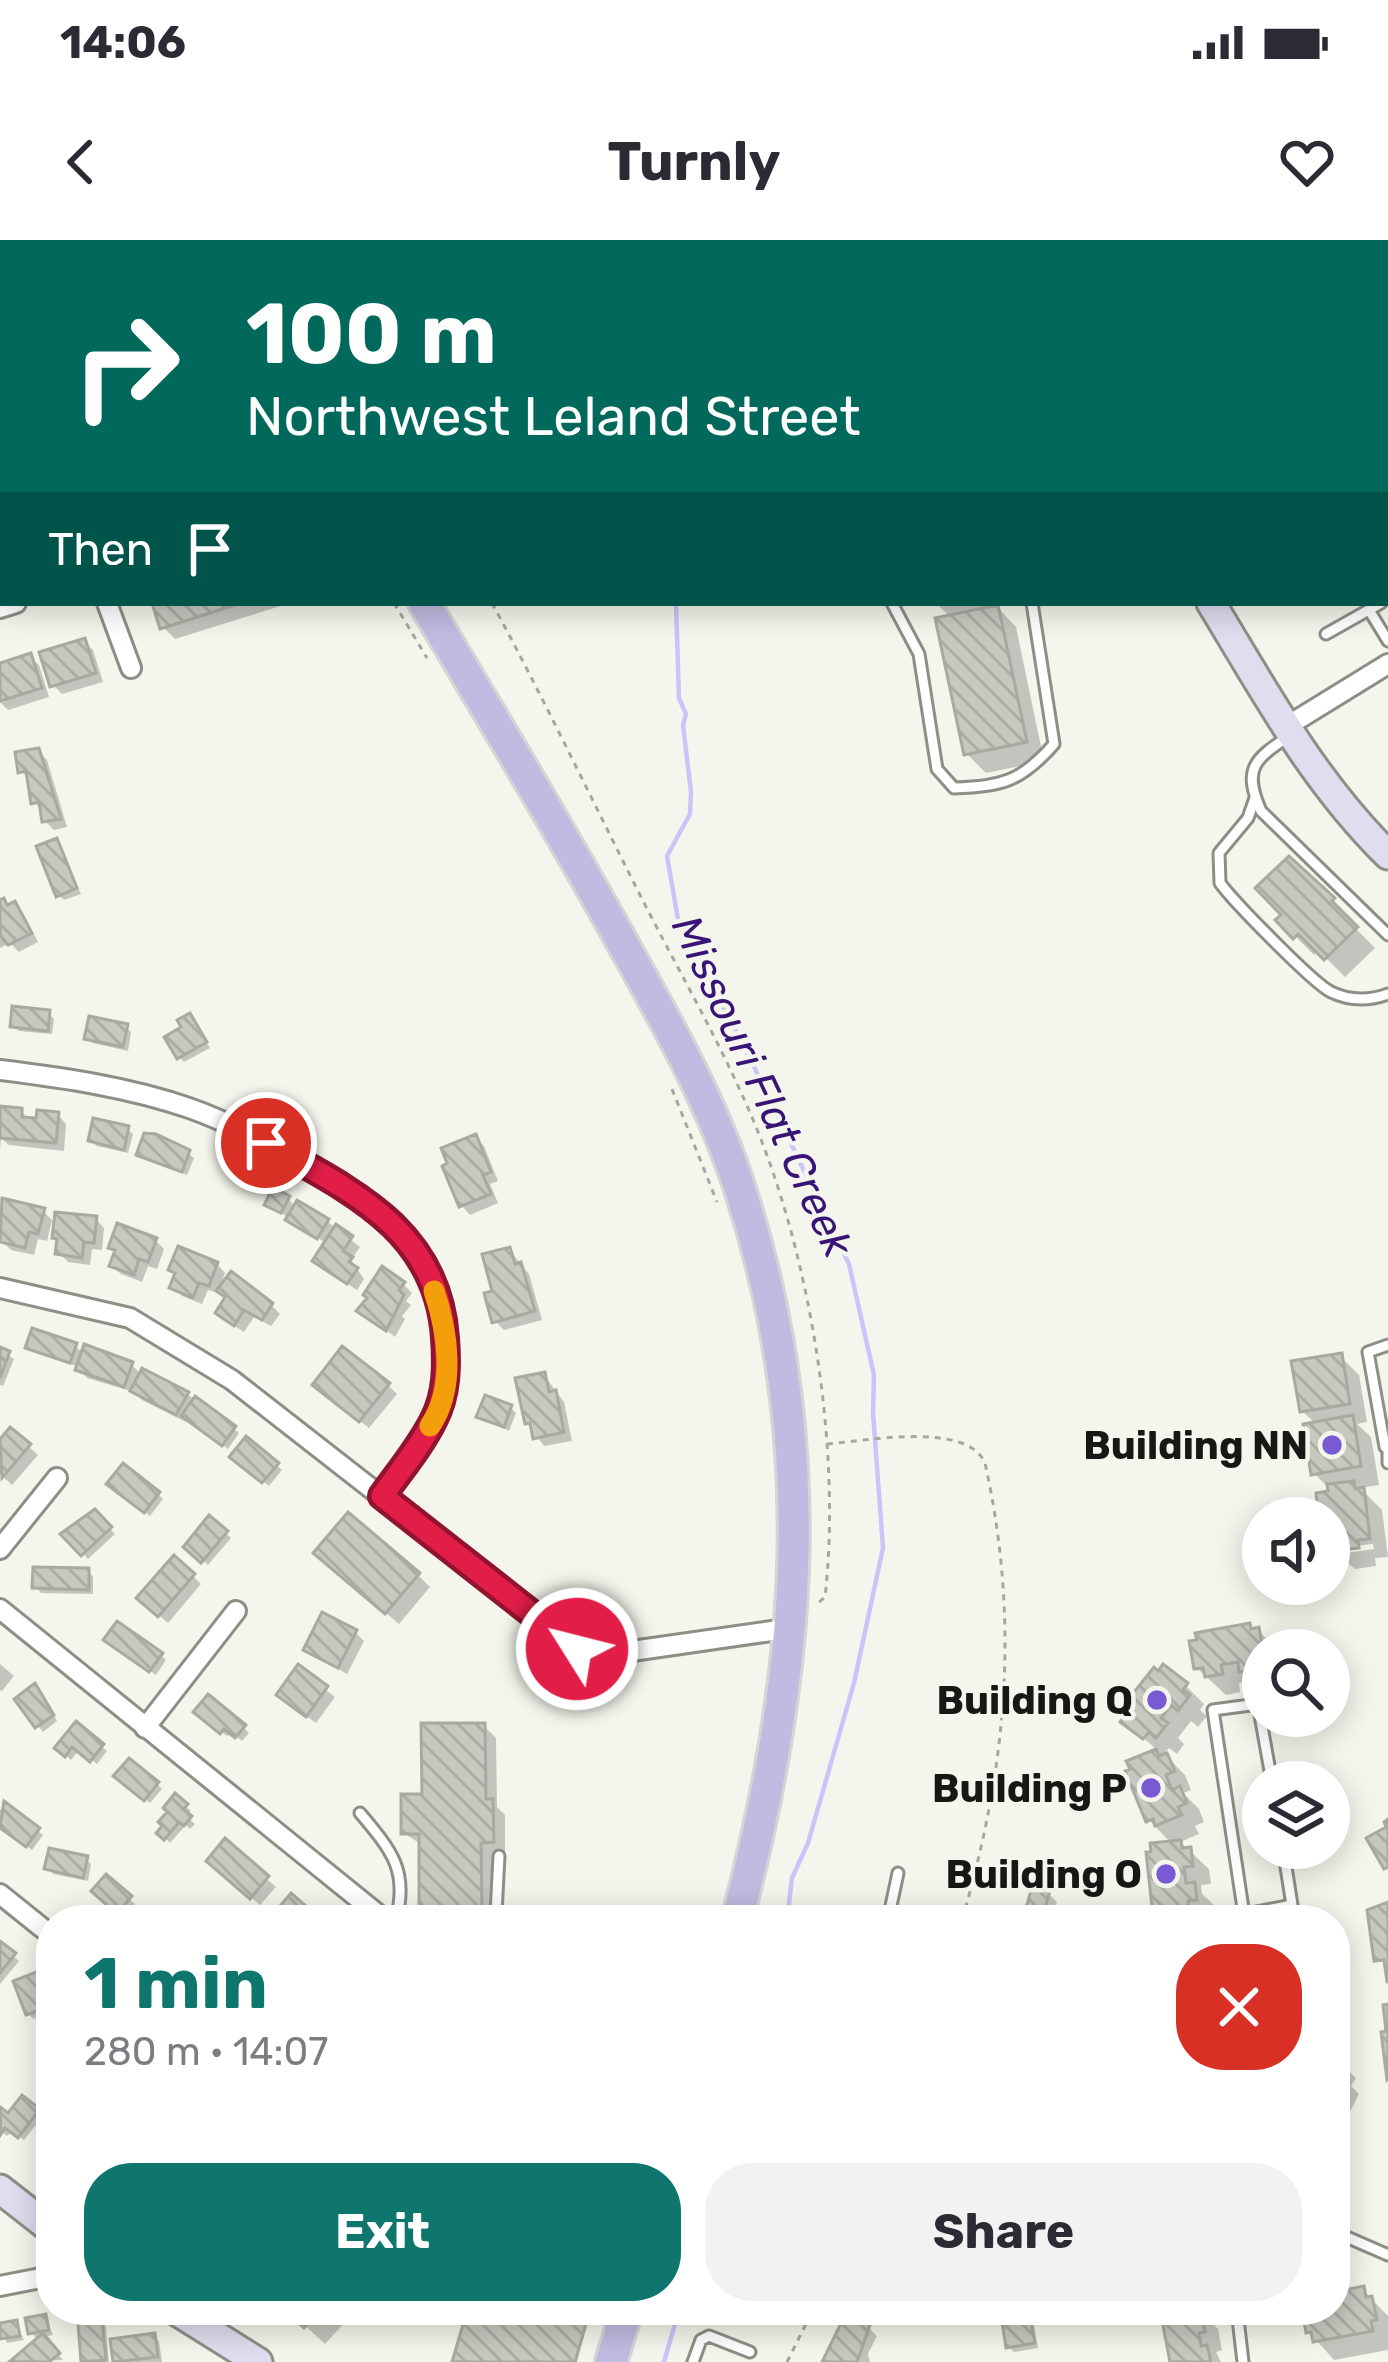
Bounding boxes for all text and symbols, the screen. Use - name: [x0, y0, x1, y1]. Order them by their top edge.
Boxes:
- text: 14:06: [60, 16, 186, 69]
- icon: back: [48, 129, 114, 195]
- icon: heart: [1274, 129, 1340, 195]
- text: Turnly: [608, 130, 780, 194]
- text: 100 m: [246, 284, 497, 384]
- icon: right: [48, 288, 204, 444]
- text: Northwest Leland Street: [246, 385, 861, 449]
- icon: arrive: [177, 516, 243, 582]
- text: Then: [48, 523, 153, 576]
- water label: Missouri Flat Creek: [661, 908, 864, 1266]
- pin: [215, 1092, 317, 1194]
- icon: arrive: [233, 1110, 299, 1176]
- place label: Building NN: [1083, 1423, 1308, 1469]
- marker: Building NN: [1319, 1432, 1345, 1458]
- map controls: [1242, 1497, 1350, 1869]
- button: sound: [1242, 1497, 1350, 1605]
- position arrow: [514, 1586, 640, 1712]
- button: search: [1242, 1629, 1350, 1737]
- place label: Building Q: [937, 1678, 1133, 1724]
- marker: Building Q: [1144, 1687, 1170, 1713]
- button: layers: [1242, 1761, 1350, 1869]
- place label: Building P: [932, 1766, 1127, 1812]
- marker: Building P: [1138, 1775, 1164, 1801]
- place label: Building O: [946, 1852, 1142, 1898]
- marker: Building O: [1153, 1861, 1179, 1887]
- text: 1 min: [84, 1941, 268, 2026]
- button: close: [1176, 1944, 1302, 2070]
- text: 280 m · 14:07: [84, 2029, 328, 2075]
- button: Exit: [84, 2163, 681, 2301]
- button: Share: [705, 2163, 1302, 2301]

